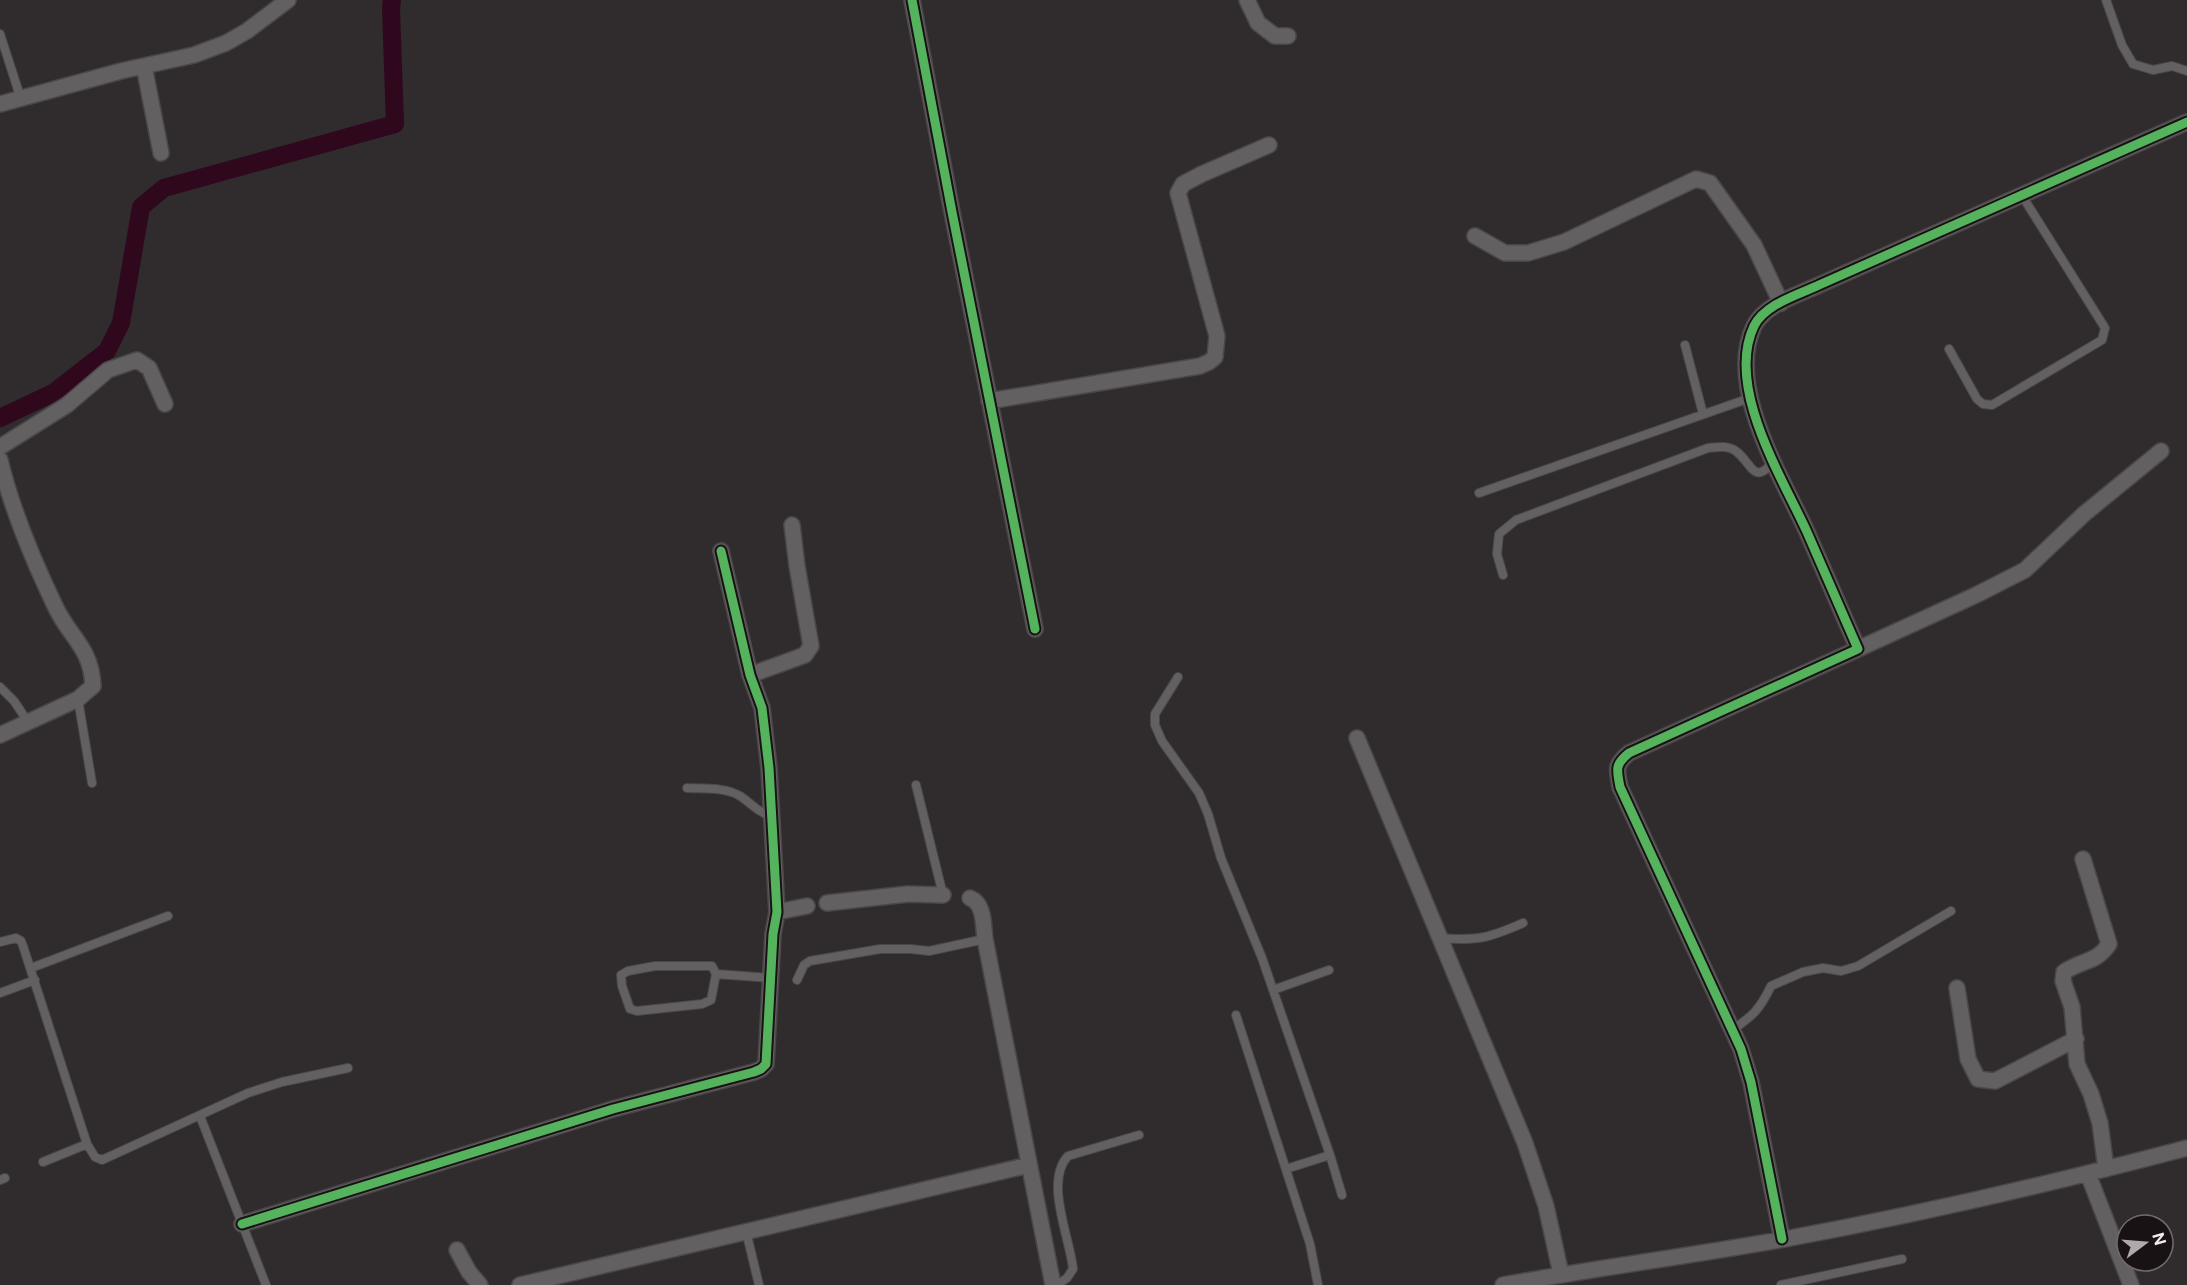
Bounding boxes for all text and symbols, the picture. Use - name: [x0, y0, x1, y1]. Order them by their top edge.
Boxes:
- north arrow: [2115, 1213, 2175, 1273]
- text: N: [2148, 1230, 2170, 1248]

